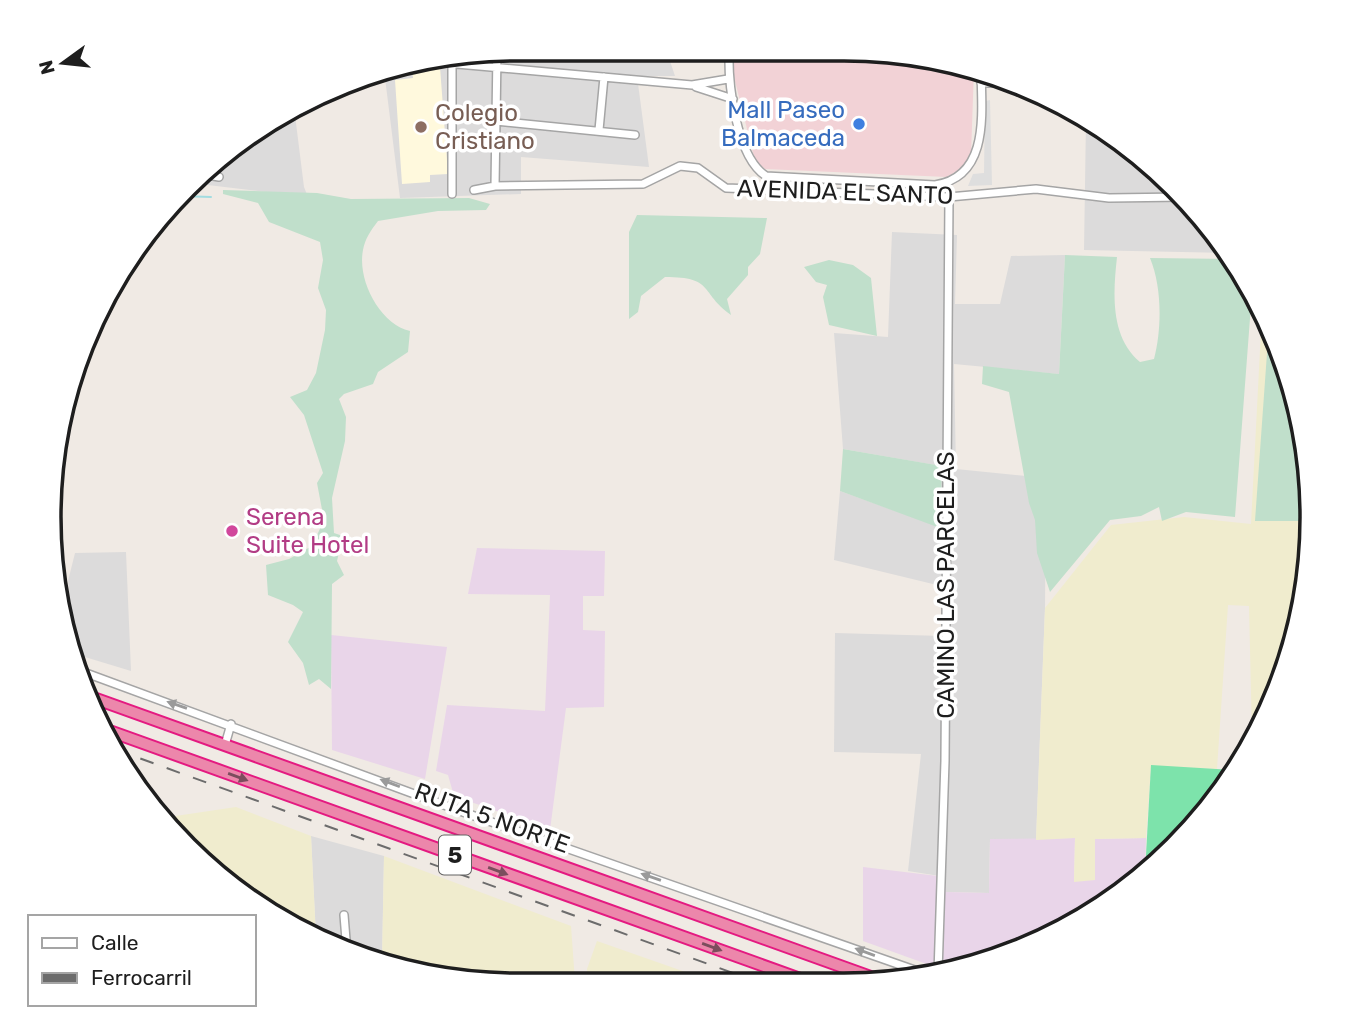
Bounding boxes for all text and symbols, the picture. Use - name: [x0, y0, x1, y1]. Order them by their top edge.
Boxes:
- north arrow: [28, 28, 98, 98]
- text: N: [34, 58, 60, 77]
- place label: Mall Paseo Balmaceda: [721, 96, 845, 152]
- place label: Colegio Cristiano: [435, 99, 535, 155]
- marker: Mall Paseo Balmaceda: [851, 116, 867, 132]
- marker: Colegio Cristiano: [413, 119, 429, 135]
- street label: AVENIDA EL SANTO: [736, 174, 954, 210]
- street label: CAMINO LAS PARCELAS: [932, 451, 960, 719]
- place label: Serena Suite Hotel: [246, 503, 369, 559]
- marker: Serena Suite Hotel: [224, 523, 240, 539]
- one-way arrow: [166, 699, 187, 710]
- one-way arrow: [227, 772, 248, 783]
- street label: RUTA 5 NORTE: [410, 776, 574, 860]
- one-way arrow: [380, 778, 401, 789]
- road number: 5: [439, 835, 471, 874]
- one-way arrow: [487, 865, 508, 876]
- one-way arrow: [640, 871, 661, 882]
- legend: [28, 915, 256, 1006]
- text: Calle: [91, 930, 139, 955]
- one-way arrow: [701, 942, 722, 953]
- one-way arrow: [855, 947, 876, 958]
- text: Ferrocarril: [91, 965, 192, 990]

